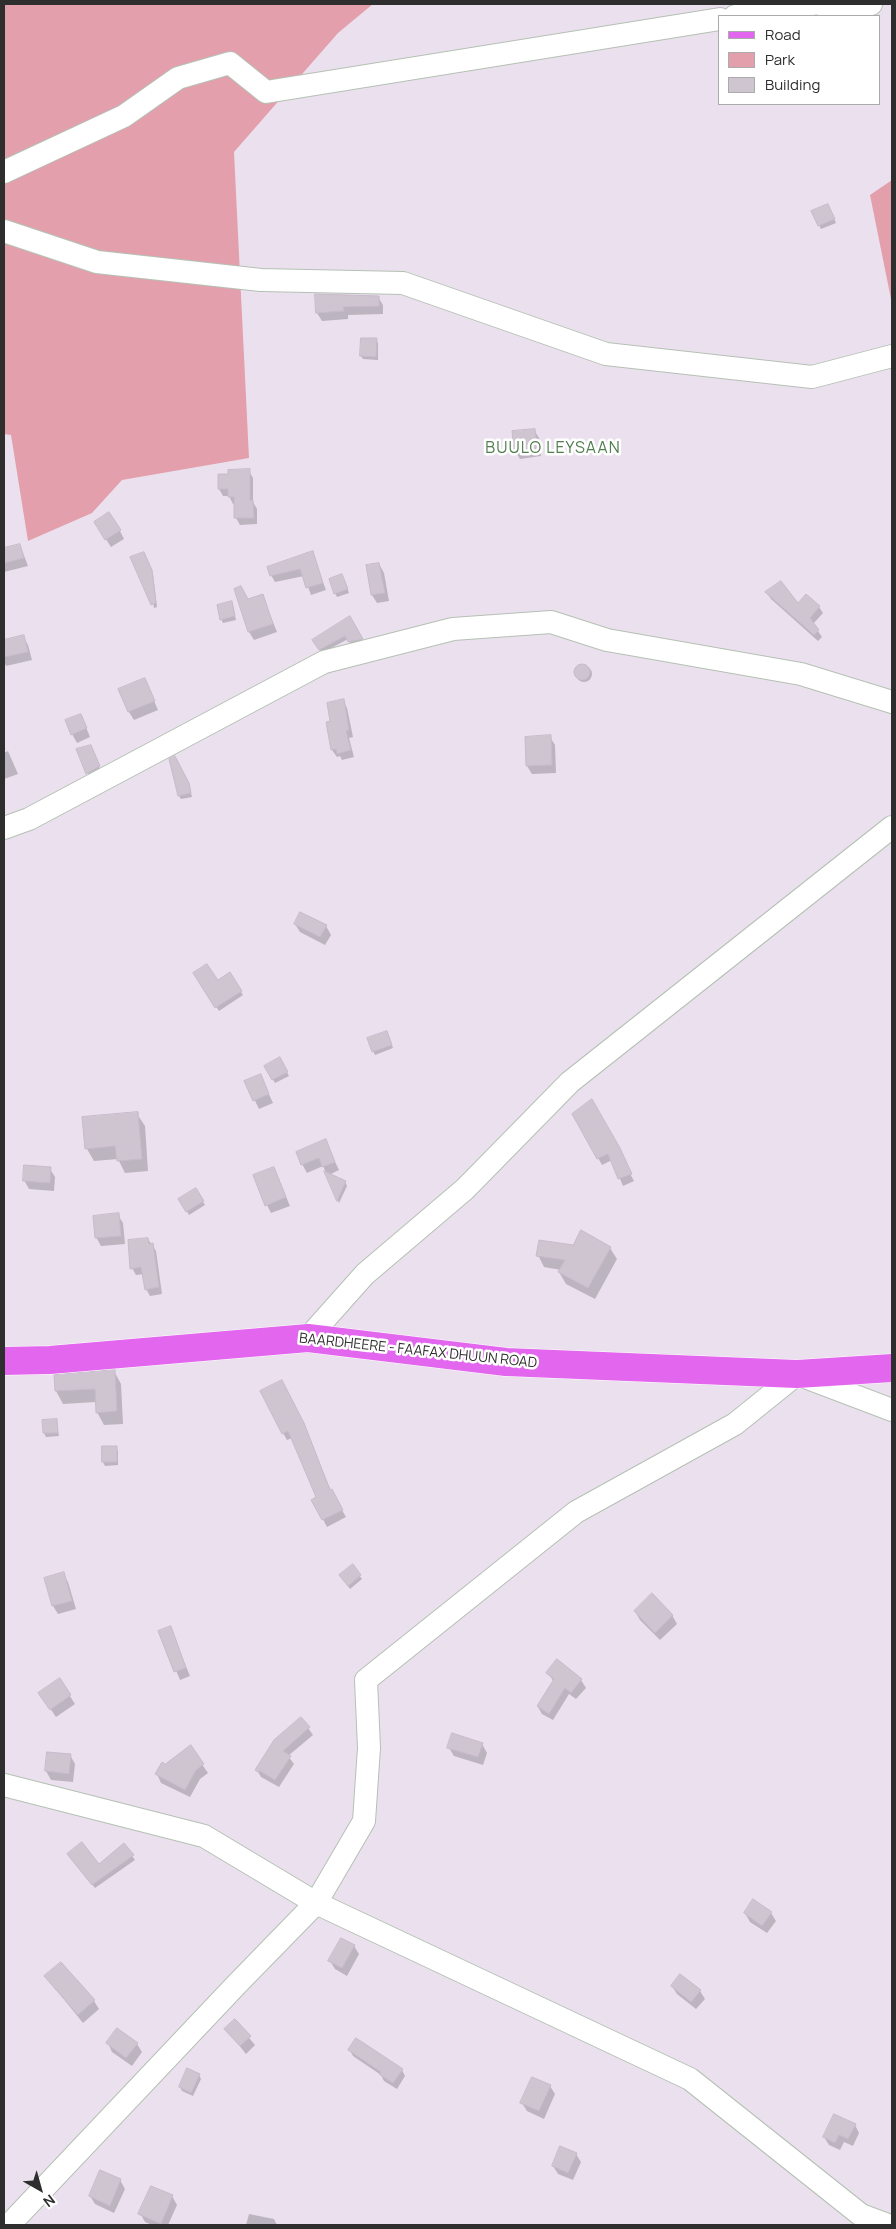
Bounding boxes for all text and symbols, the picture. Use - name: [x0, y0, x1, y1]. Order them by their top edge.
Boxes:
- legend: [718, 15, 881, 105]
- text: Road: [765, 24, 801, 45]
- text: Park: [765, 49, 795, 70]
- text: Building: [765, 74, 820, 95]
- district label: BUULO LEYSAAN: [484, 439, 622, 459]
- street label: BAARDHEERE - FAAFAX DHUUN ROAD: [298, 1330, 538, 1372]
- north arrow: [15, 2164, 65, 2214]
- text: N: [40, 2191, 59, 2212]

